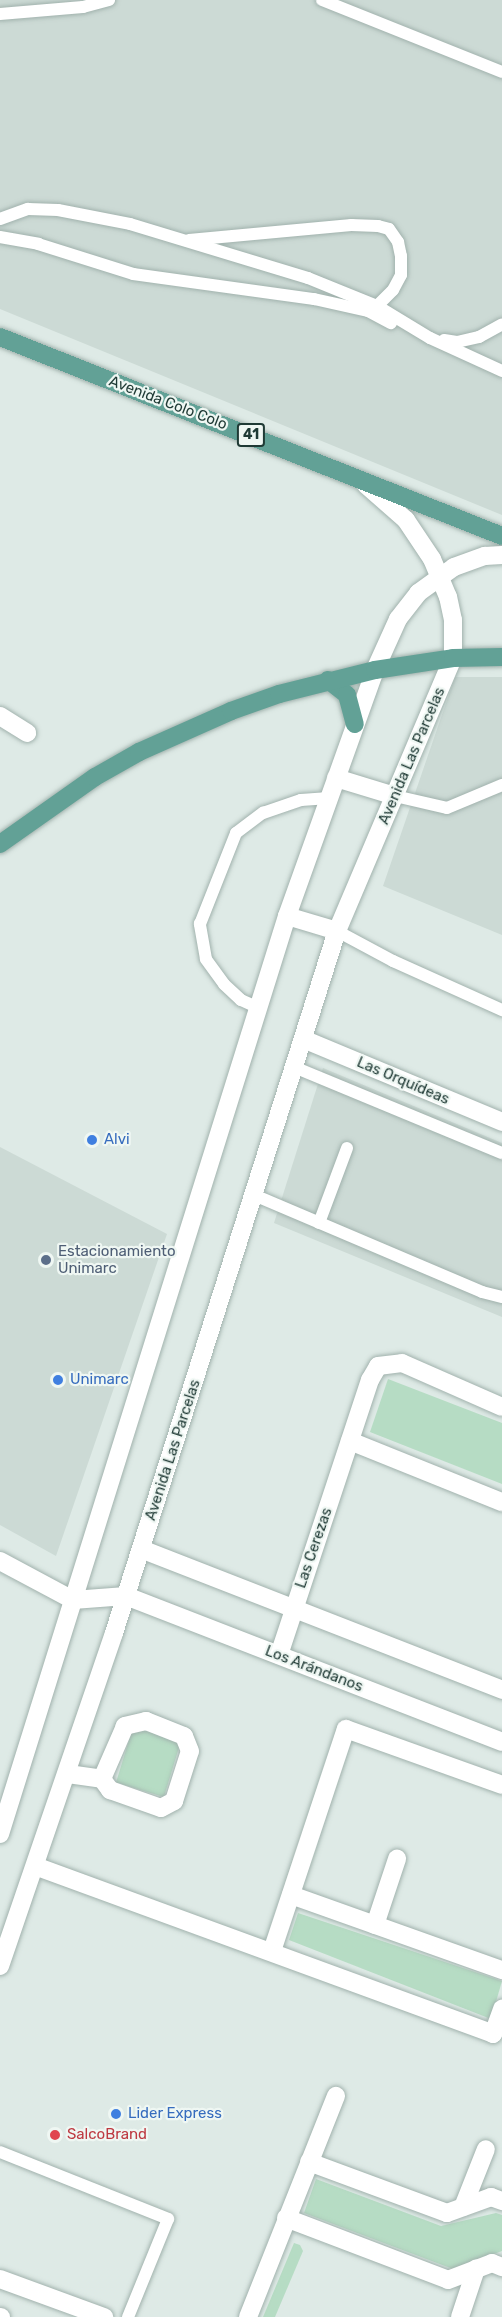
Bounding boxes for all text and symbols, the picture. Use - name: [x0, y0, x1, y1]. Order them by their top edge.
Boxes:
- street label: Avenida Colo Colo: [106, 372, 230, 434]
- road number: 41: [236, 424, 266, 446]
- street label: Avenida Las Parcelas: [375, 685, 449, 827]
- street label: Las Orquídeas: [354, 1053, 452, 1109]
- place label: Alvi: [104, 1131, 130, 1149]
- marker: Alvi: [85, 1133, 99, 1147]
- place label: Estacionamiento Unimarc: [58, 1242, 176, 1277]
- marker: Estacionamiento Unimarc: [39, 1253, 53, 1267]
- place label: Unimarc: [70, 1371, 129, 1389]
- marker: Unimarc: [51, 1373, 65, 1387]
- street label: Avenida Las Parcelas: [142, 1377, 204, 1523]
- street label: Las Cerezas: [292, 1505, 336, 1591]
- street label: Los Arándanos: [262, 1642, 366, 1696]
- place label: Lider Express: [128, 2105, 222, 2123]
- marker: Lider Express: [109, 2107, 123, 2121]
- place label: SalcoBrand: [67, 2126, 147, 2144]
- marker: SalcoBrand: [48, 2128, 62, 2142]

